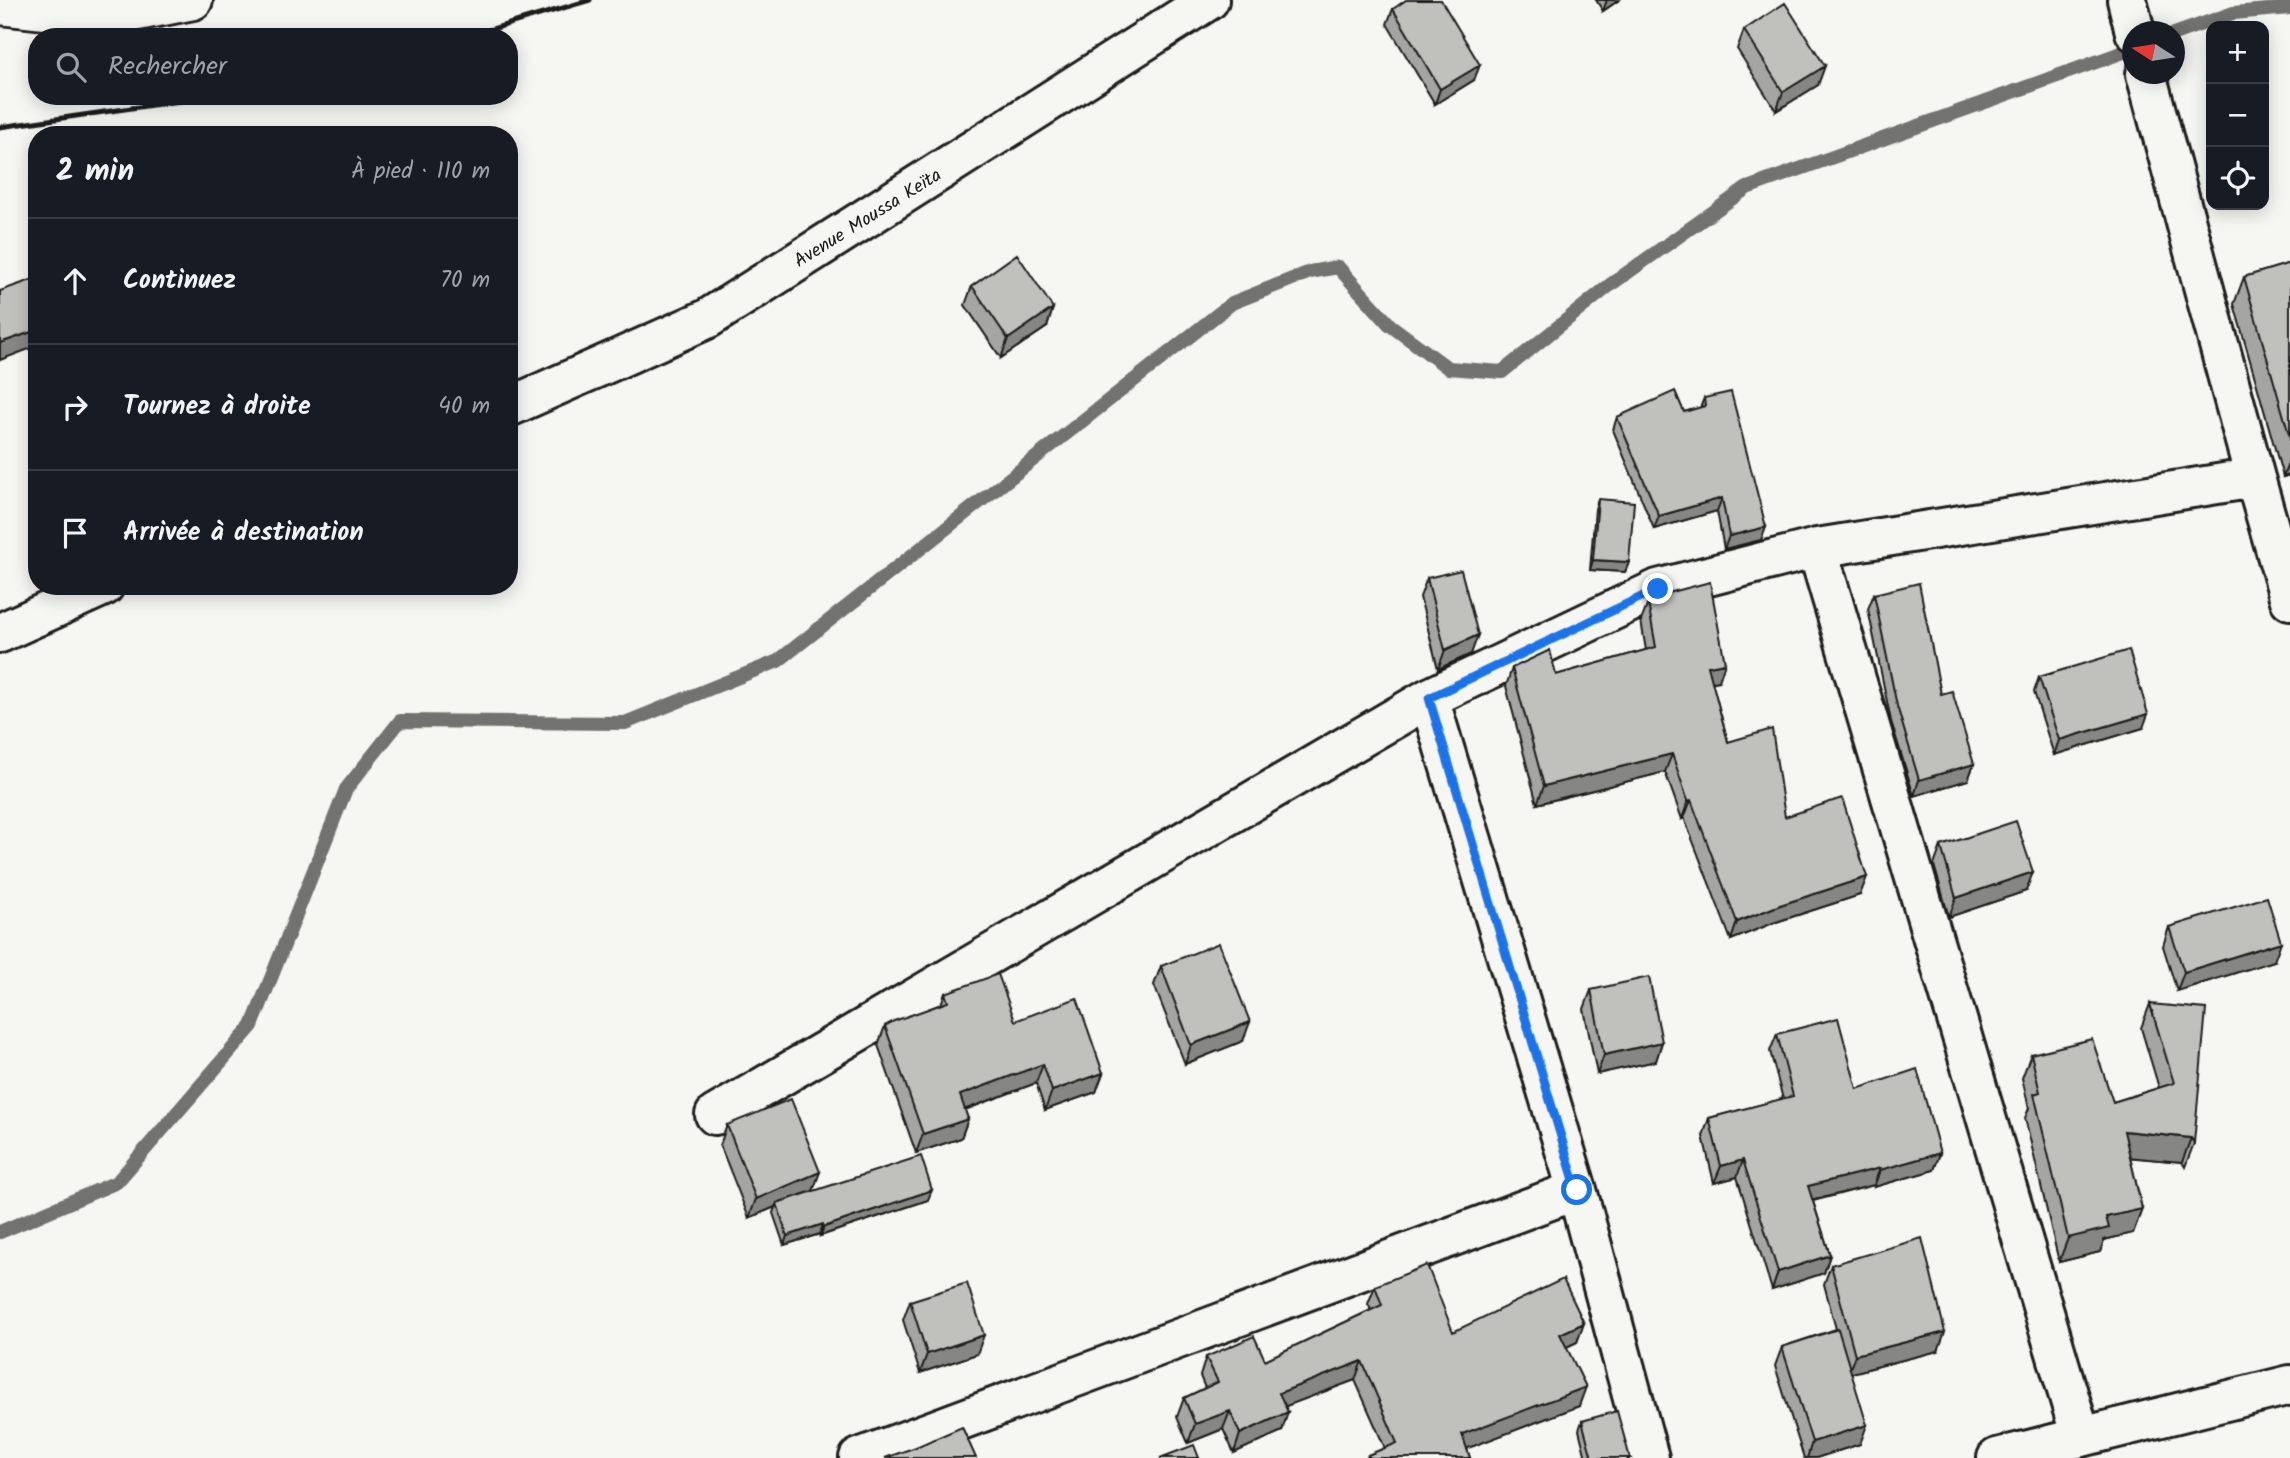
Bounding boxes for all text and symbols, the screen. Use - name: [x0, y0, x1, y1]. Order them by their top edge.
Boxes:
- north arrow: [2122, 21, 2185, 84]
- map controls: [2206, 21, 2269, 210]
- button: +: [2206, 21, 2269, 84]
- search box: [28, 28, 518, 105]
- text: Rechercher: [108, 46, 227, 88]
- icon: search: [52, 48, 90, 86]
- button: −: [2206, 84, 2269, 147]
- button: locate: [2206, 147, 2269, 210]
- text: 2 min: [56, 148, 134, 196]
- text: À pied · 110 m: [351, 154, 490, 190]
- street label: Avenue Moussa Keïta: [788, 161, 948, 276]
- text: Continuez: [123, 260, 236, 302]
- icon: ahead: [56, 262, 94, 300]
- text: 70 m: [440, 263, 490, 299]
- text: Tournez à droite: [123, 386, 311, 428]
- icon: right: [56, 388, 94, 426]
- text: 40 m: [438, 389, 490, 425]
- text: Arrivée à destination: [123, 512, 364, 554]
- icon: arrive: [56, 514, 94, 552]
- route end: [1642, 573, 1673, 604]
- route start: [1561, 1174, 1592, 1205]

